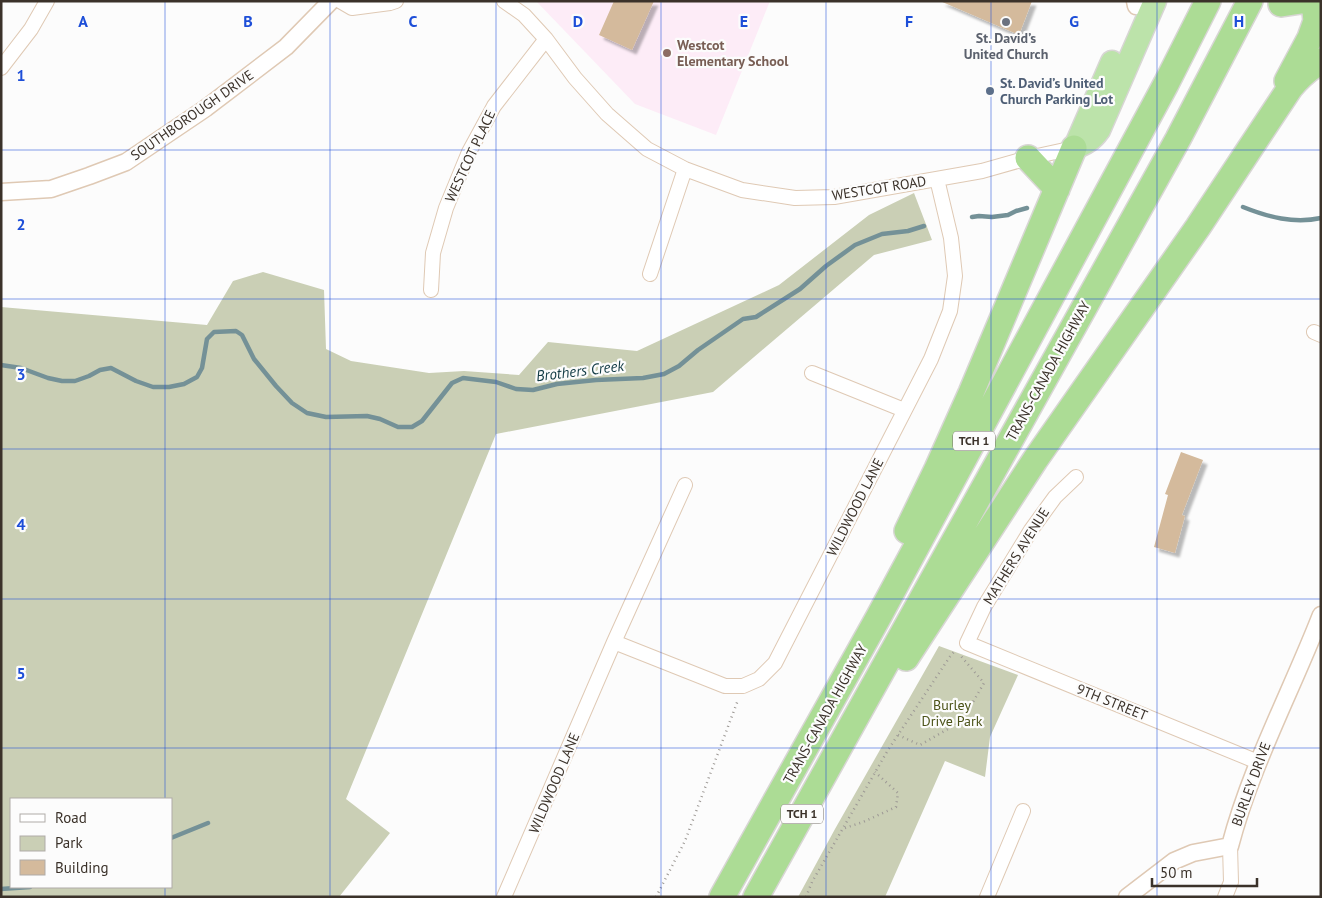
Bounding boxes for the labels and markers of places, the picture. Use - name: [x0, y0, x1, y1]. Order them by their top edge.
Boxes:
- marker: St. David’s United Church: [1000, 16, 1012, 28]
- place label: St. David’s United Church: [964, 29, 1048, 63]
- place label: Westcot Elementary School: [677, 36, 789, 70]
- marker: Westcot Elementary School: [661, 47, 673, 59]
- place label: St. David’s United Church Parking Lot: [1000, 74, 1113, 108]
- marker: St. David’s United Church Parking Lot: [984, 85, 996, 97]

